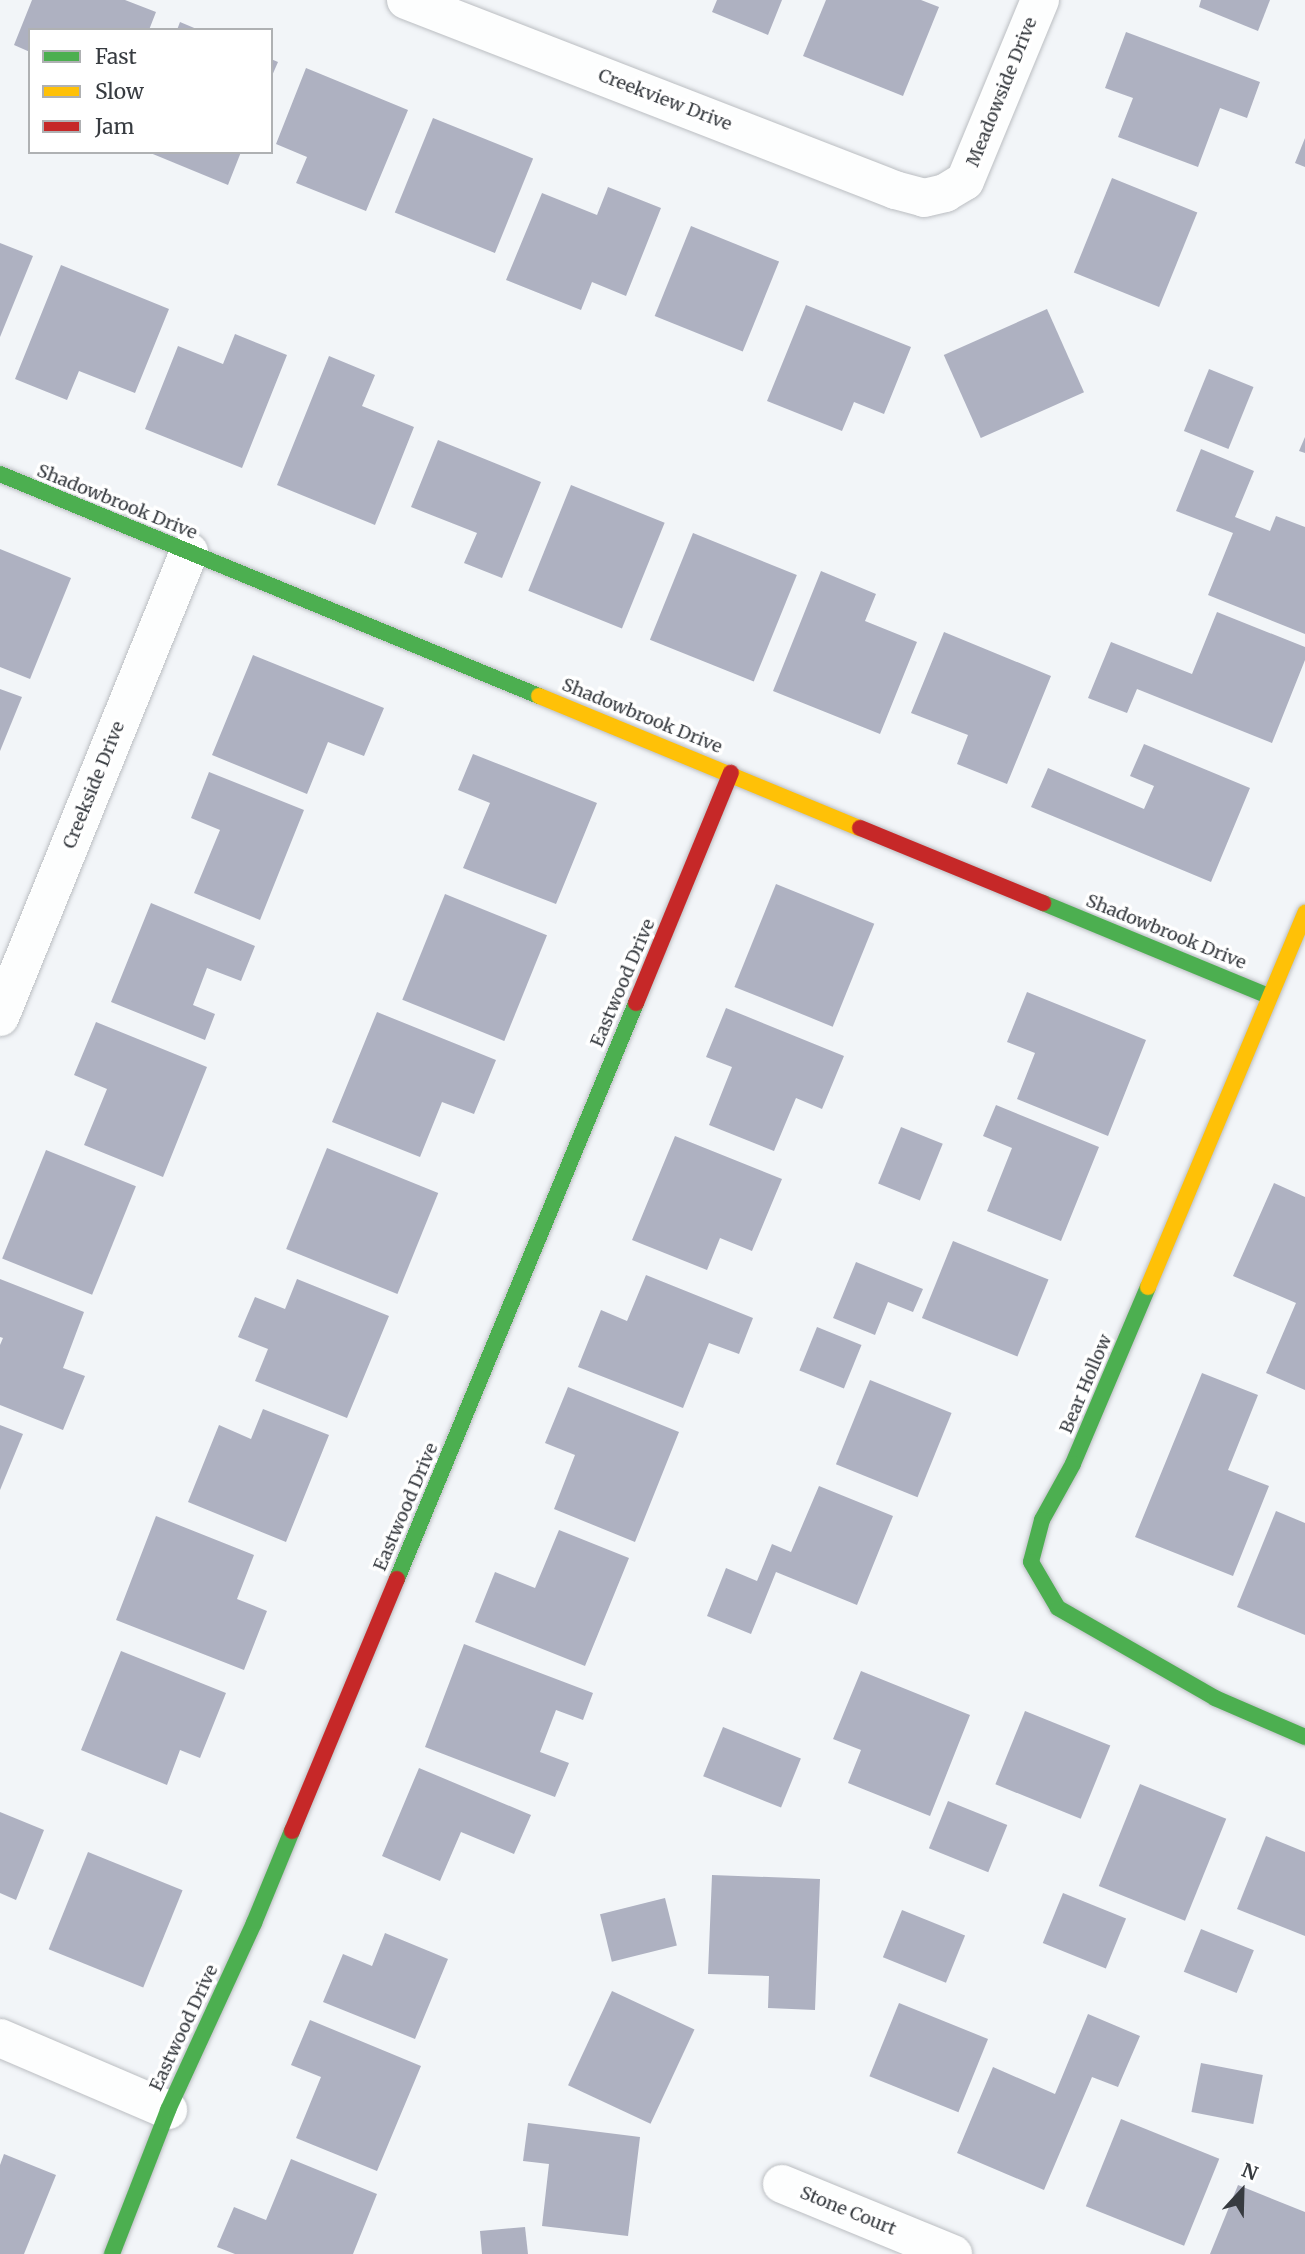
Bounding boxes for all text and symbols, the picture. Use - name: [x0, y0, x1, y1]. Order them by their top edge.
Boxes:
- street label: Meadowside Drive: [962, 14, 1042, 170]
- legend: [28, 28, 273, 154]
- text: Fast: [95, 43, 137, 70]
- street label: Creekview Drive: [595, 65, 735, 135]
- text: Slow: [95, 78, 144, 105]
- text: Jam: [95, 113, 134, 140]
- street label: Shadowbrook Drive: [34, 460, 200, 544]
- street label: Shadowbrook Drive: [559, 674, 725, 758]
- street label: Creekside Drive: [59, 718, 129, 852]
- street label: Shadowbrook Drive: [1083, 890, 1249, 974]
- street label: Eastwood Drive: [586, 916, 660, 1050]
- street label: Bear Hollow: [1056, 1331, 1116, 1437]
- street label: Eastwood Drive: [369, 1440, 443, 1574]
- street label: Eastwood Drive: [145, 1961, 223, 2095]
- north arrow: [1207, 2156, 1277, 2226]
- text: N: [1238, 2158, 1261, 2185]
- street label: Stone Court: [797, 2182, 899, 2240]

